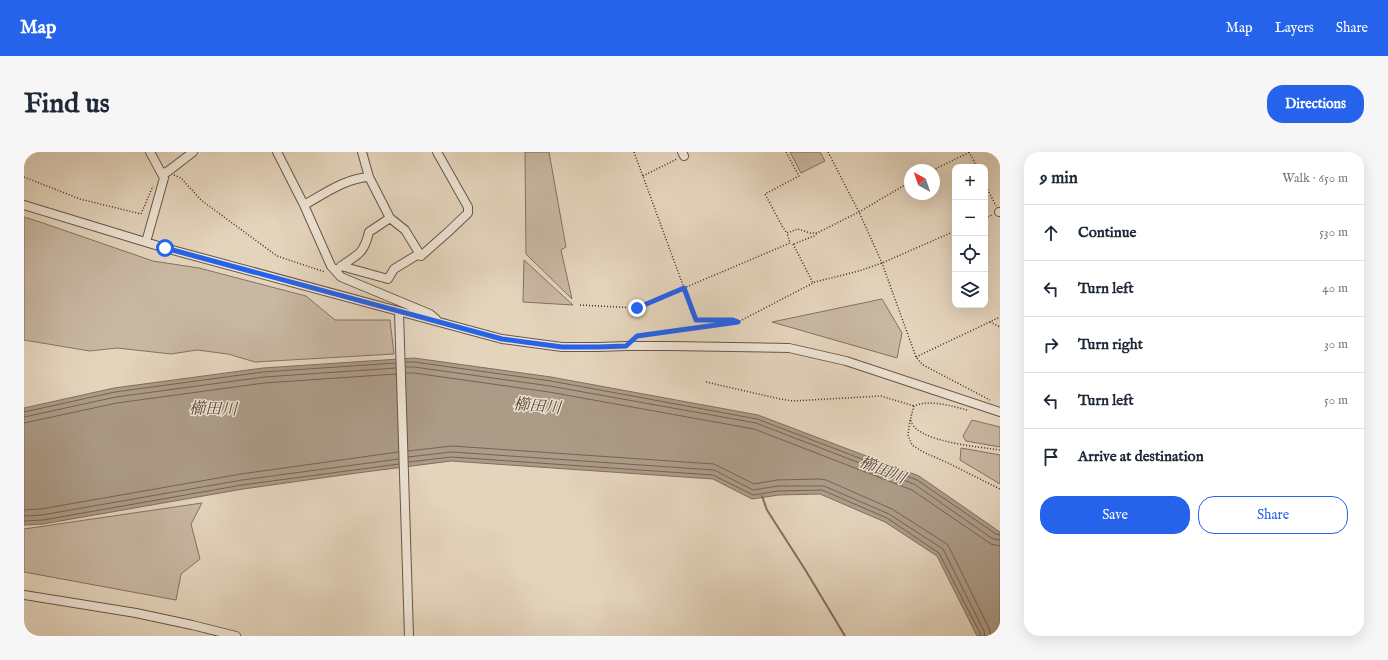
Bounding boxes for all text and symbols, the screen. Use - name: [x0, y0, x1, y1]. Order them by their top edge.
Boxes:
- text: Map: [20, 16, 56, 40]
- text: Map: [1226, 19, 1253, 37]
- text: Layers: [1275, 19, 1314, 37]
- text: Share: [1336, 19, 1368, 37]
- button: Directions: [1267, 85, 1364, 123]
- text: Find us: [24, 87, 110, 122]
- north arrow: [904, 164, 940, 200]
- map controls: [952, 164, 988, 308]
- button: +: [952, 164, 988, 200]
- text: 9 min: [1040, 168, 1078, 189]
- text: Walk · 650 m: [1282, 170, 1348, 187]
- button: −: [952, 200, 988, 236]
- icon: ahead: [1040, 222, 1062, 244]
- text: Continue: [1078, 223, 1136, 242]
- text: 530 m: [1319, 224, 1348, 241]
- button: locate: [952, 236, 988, 272]
- route start: [156, 239, 174, 257]
- button: layers: [952, 272, 988, 308]
- icon: left: [1040, 278, 1062, 300]
- text: Turn left: [1078, 279, 1134, 298]
- text: 40 m: [1322, 280, 1348, 297]
- route end: [628, 299, 646, 317]
- icon: right: [1040, 334, 1062, 356]
- text: Turn right: [1078, 335, 1143, 354]
- text: 30 m: [1324, 336, 1348, 353]
- icon: left: [1040, 390, 1062, 412]
- text: Turn left: [1078, 391, 1134, 410]
- text: 50 m: [1324, 392, 1348, 409]
- water label: 櫛田川: [512, 395, 564, 419]
- water label: 櫛田川: [189, 400, 239, 420]
- icon: arrive: [1040, 446, 1062, 468]
- text: Arrive at destination: [1078, 447, 1204, 466]
- water label: 櫛田川: [856, 453, 910, 490]
- button: Save: [1040, 496, 1190, 534]
- button: Share: [1198, 496, 1348, 534]

